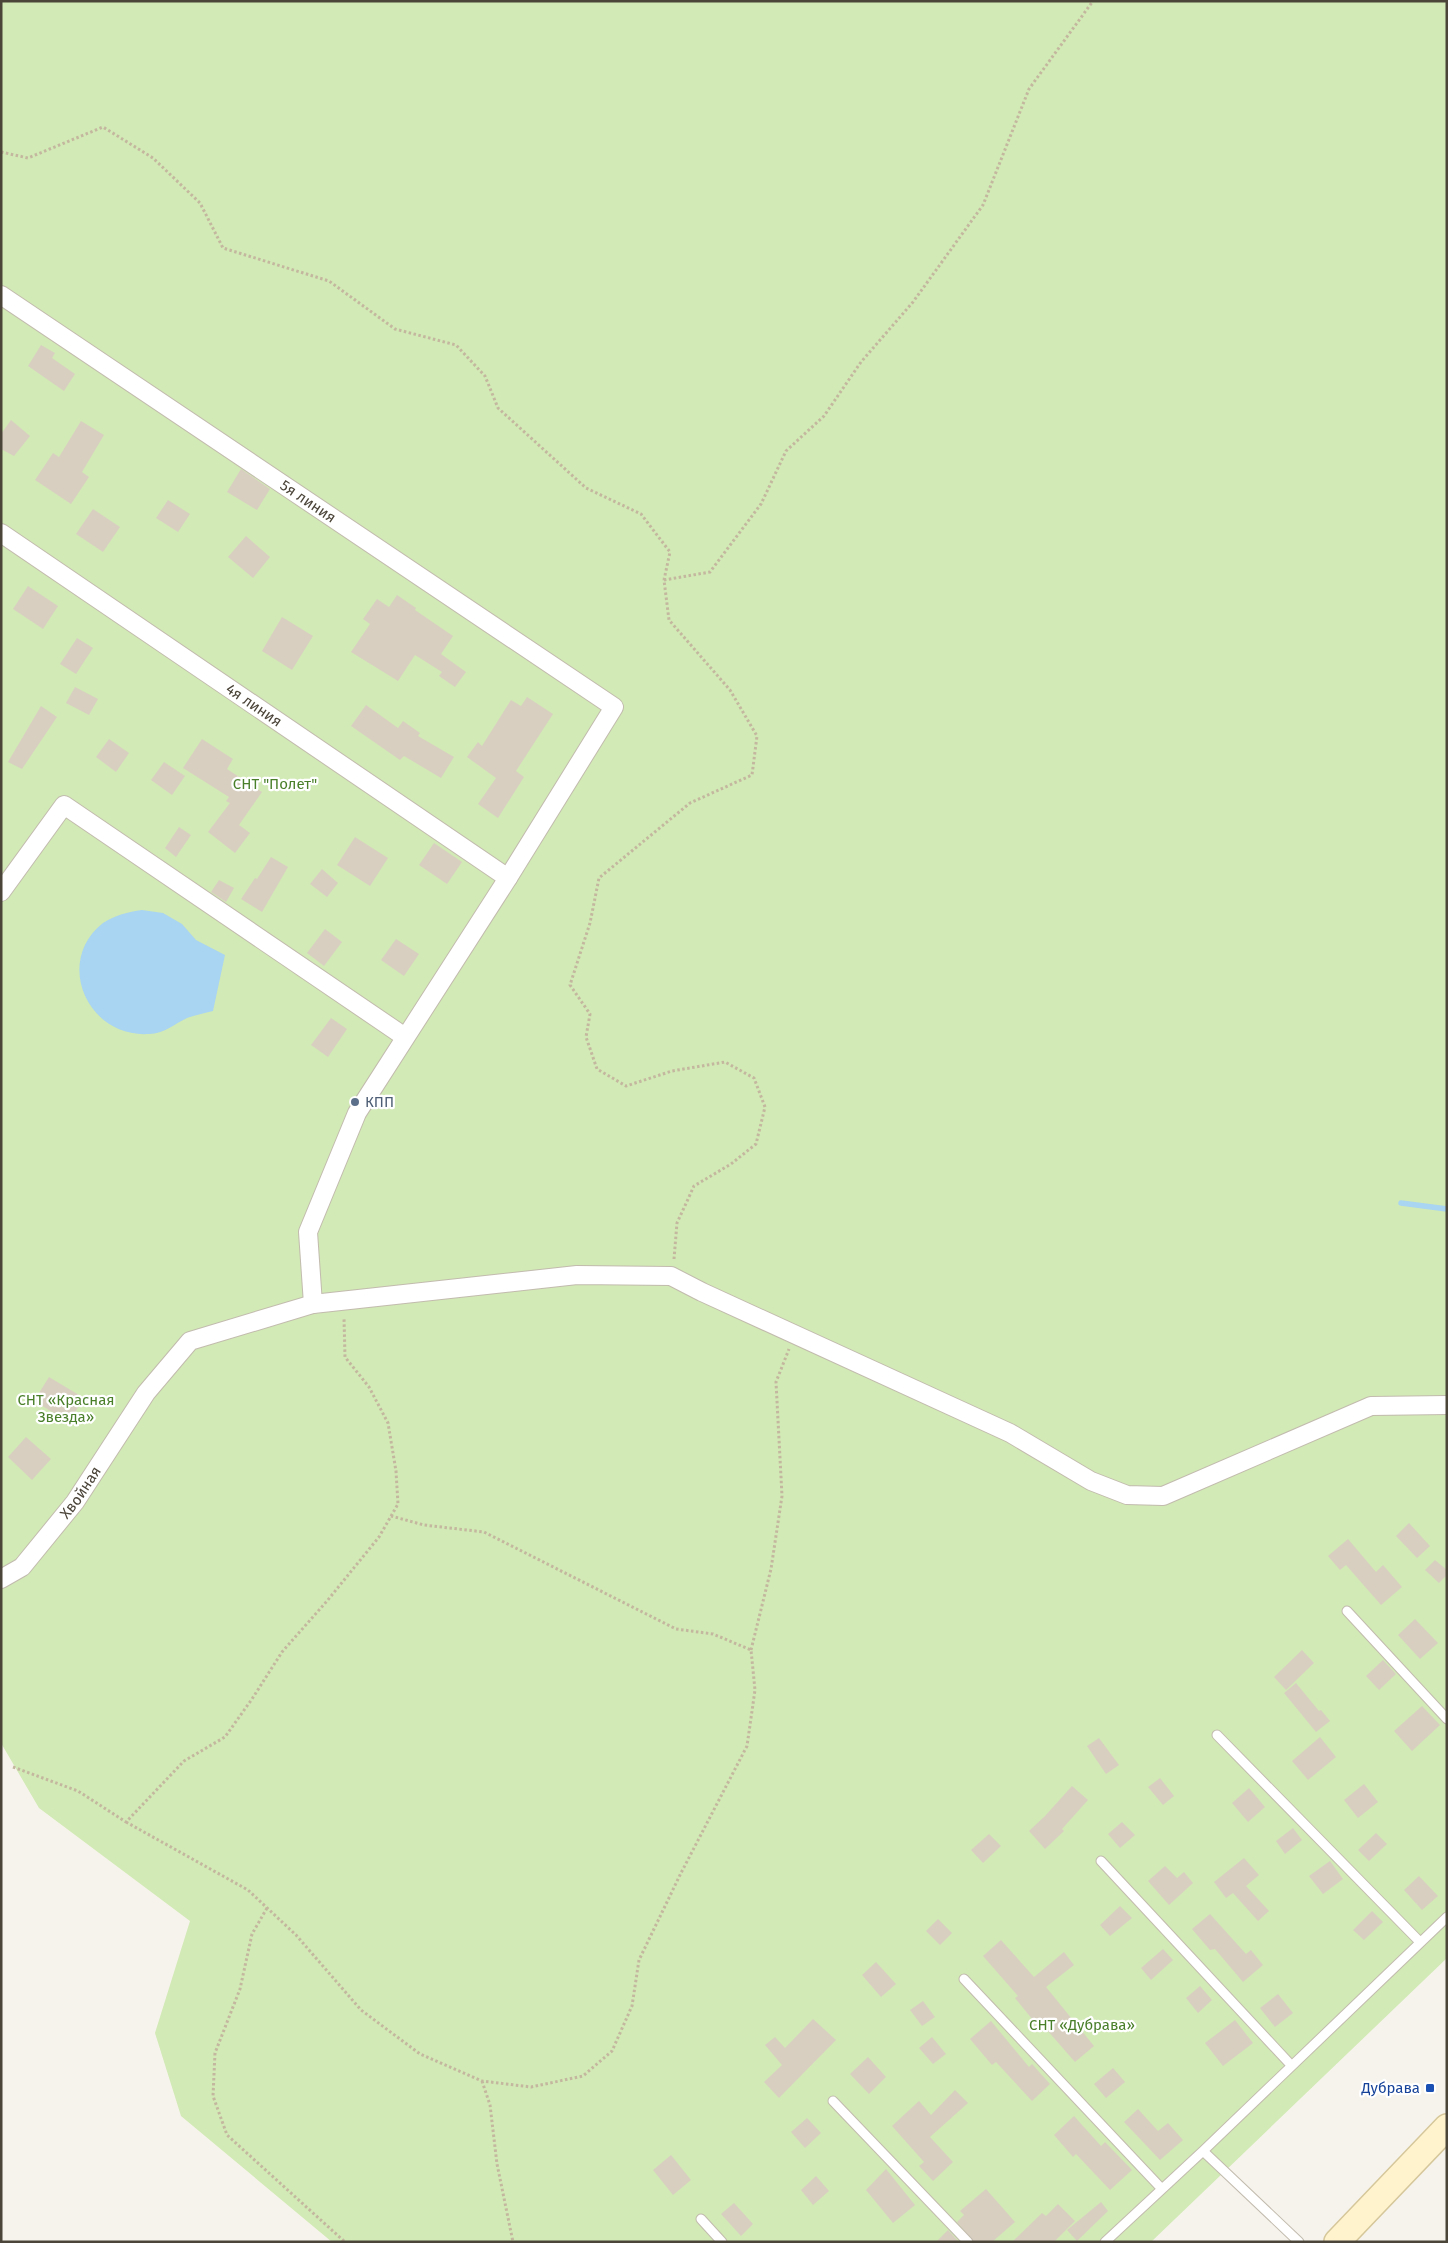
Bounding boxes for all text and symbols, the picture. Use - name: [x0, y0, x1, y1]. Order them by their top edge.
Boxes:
- street label: 5я линия: [277, 476, 340, 527]
- street label: 4я линия: [222, 680, 286, 731]
- park label: СНТ "Полет": [233, 775, 317, 793]
- place label: КПП: [365, 1093, 394, 1111]
- marker: КПП: [349, 1096, 361, 1108]
- park label: СНТ «Красная Звезда»: [17, 1391, 115, 1426]
- street label: Хвойная: [56, 1463, 105, 1522]
- park label: СНТ «Дубрава»: [1029, 2016, 1135, 2034]
- place label: Дубрава: [1360, 2079, 1420, 2097]
- marker: Дубрава: [1424, 2082, 1436, 2094]

